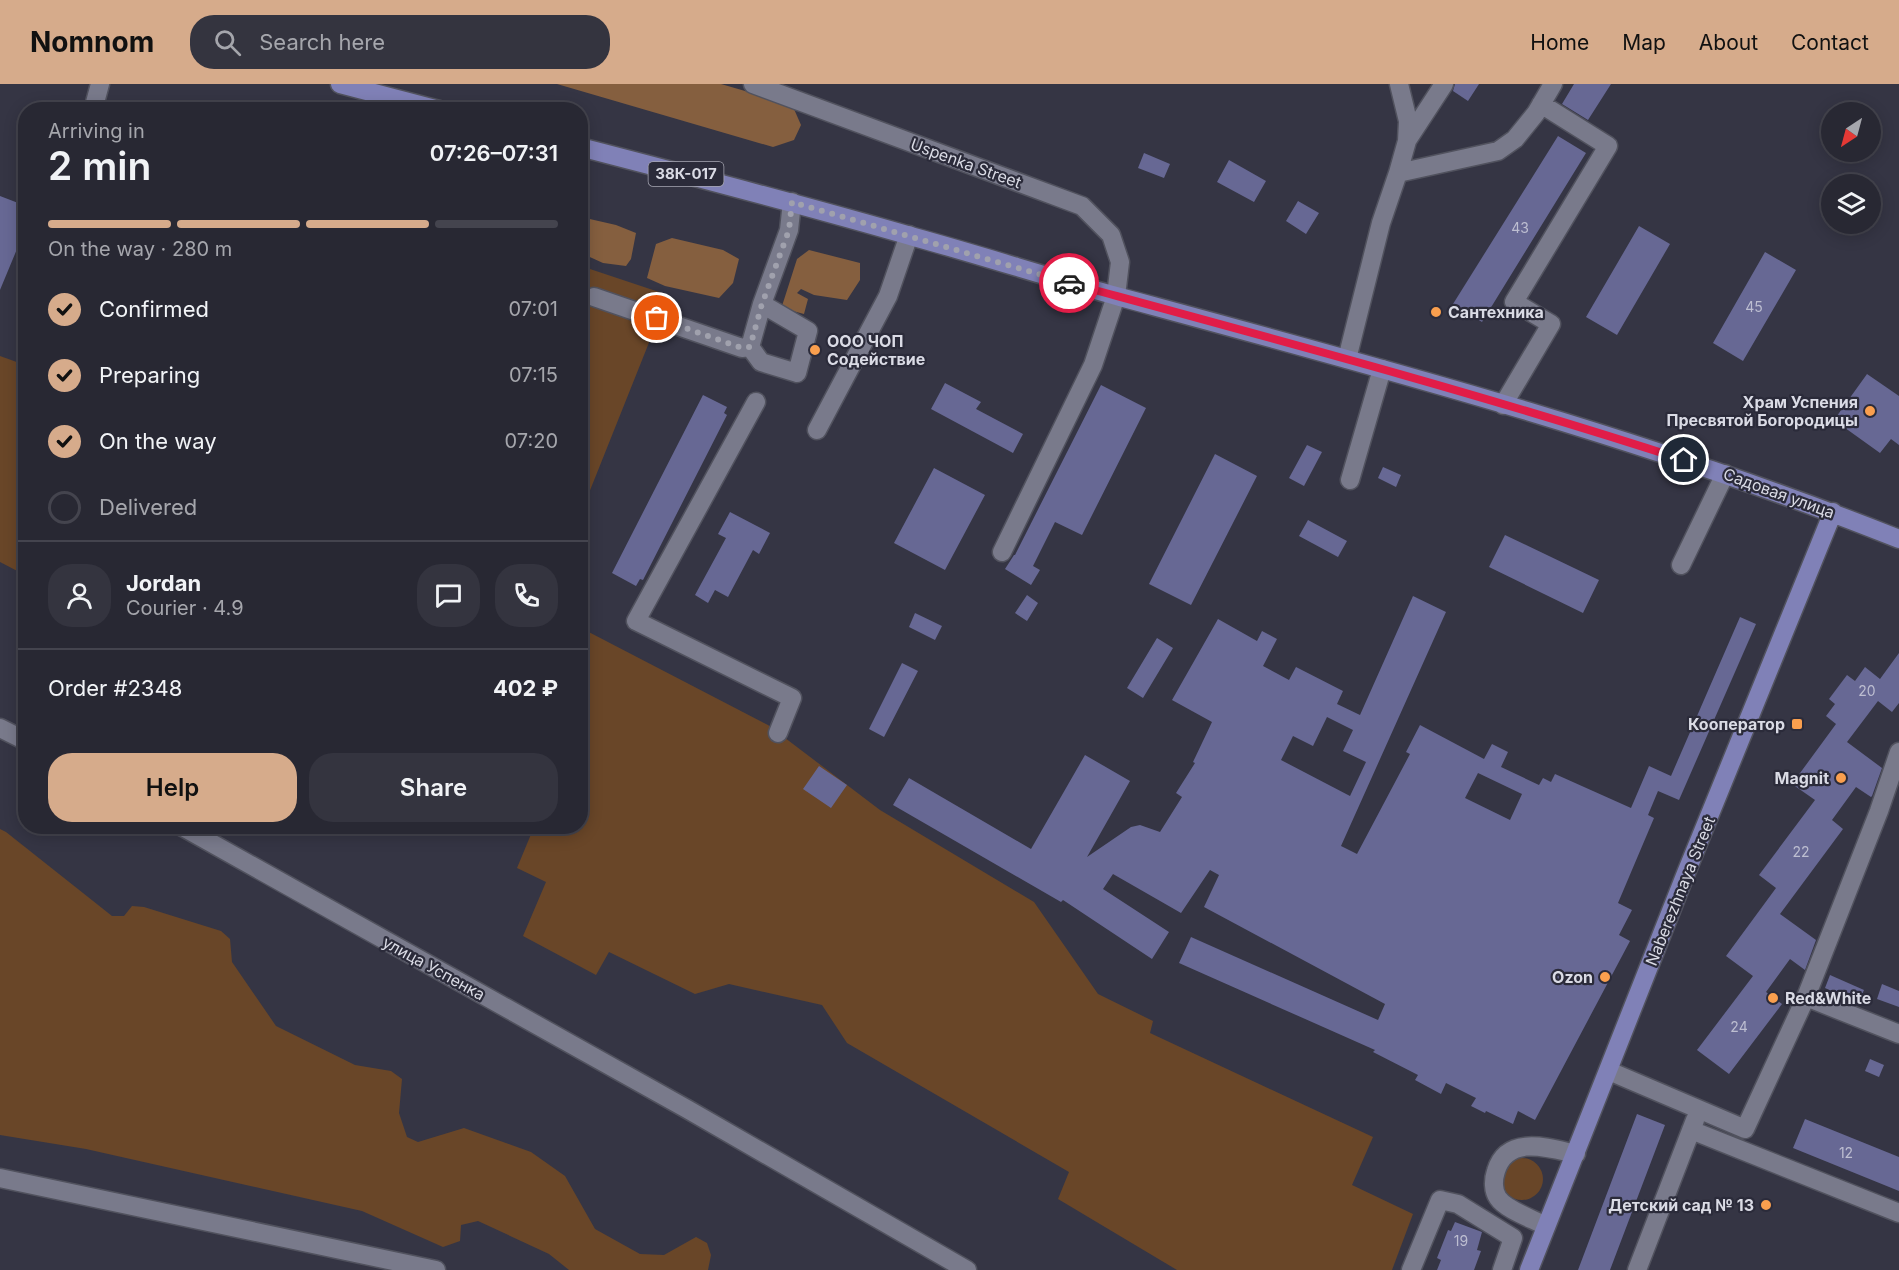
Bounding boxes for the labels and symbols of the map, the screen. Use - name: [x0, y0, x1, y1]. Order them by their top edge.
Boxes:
- north arrow: [1821, 102, 1881, 162]
- street label: Uspenka Street: [908, 134, 1024, 192]
- road number: 38К-017: [648, 162, 724, 186]
- house number: 43: [1511, 219, 1529, 236]
- courier: [1039, 253, 1099, 313]
- pin: [631, 292, 682, 343]
- house number: 45: [1745, 298, 1763, 315]
- place label: Сантехника: [1448, 302, 1544, 322]
- marker: Сантехника: [1429, 305, 1443, 319]
- place label: ООО ЧОП Содействие: [827, 331, 925, 369]
- marker: ООО ЧОП Содействие: [808, 343, 822, 357]
- place label: Храм Успения Пресвятой Богородицы: [1666, 392, 1858, 430]
- marker: Храм Успения Пресвятой Богородицы: [1863, 404, 1877, 418]
- pin: [1658, 434, 1709, 485]
- street label: Садовая улица: [1721, 464, 1837, 522]
- house number: 20: [1858, 682, 1876, 699]
- place label: Кооператор: [1688, 714, 1785, 734]
- marker: Кооператор: [1790, 717, 1804, 731]
- place label: Magnit: [1775, 768, 1829, 788]
- marker: Magnit: [1834, 771, 1848, 785]
- street label: Naberezhnaya Street: [1641, 814, 1719, 968]
- house number: 22: [1792, 843, 1810, 860]
- street label: улица Успенка: [379, 932, 489, 1004]
- place label: Ozon: [1552, 967, 1593, 987]
- marker: Ozon: [1598, 970, 1612, 984]
- place label: Red&White: [1785, 988, 1871, 1008]
- marker: Red&White: [1766, 991, 1780, 1005]
- house number: 24: [1730, 1018, 1748, 1035]
- house number: 12: [1839, 1144, 1853, 1161]
- place label: Детский сад № 13: [1608, 1195, 1754, 1215]
- marker: Детский сад № 13: [1759, 1198, 1773, 1212]
- house number: 19: [1454, 1232, 1468, 1249]

